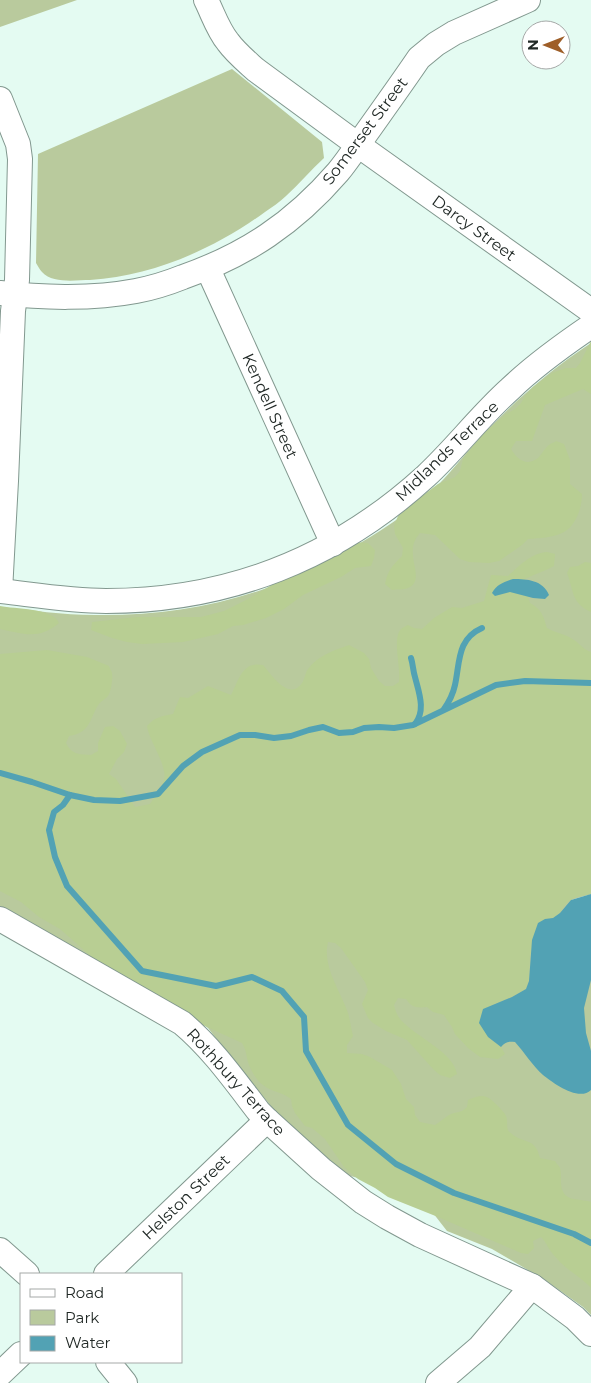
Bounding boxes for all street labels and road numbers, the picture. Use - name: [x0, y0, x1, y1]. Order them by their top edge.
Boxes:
- street label: Somerset Street: [318, 73, 412, 188]
- street label: Darcy Street: [428, 191, 520, 265]
- street label: Kendell Street: [238, 350, 302, 462]
- street label: Midlands Terrace: [392, 397, 502, 505]
- street label: Rothbury Terrace: [183, 1024, 289, 1140]
- street label: Helston Street: [138, 1150, 234, 1244]

